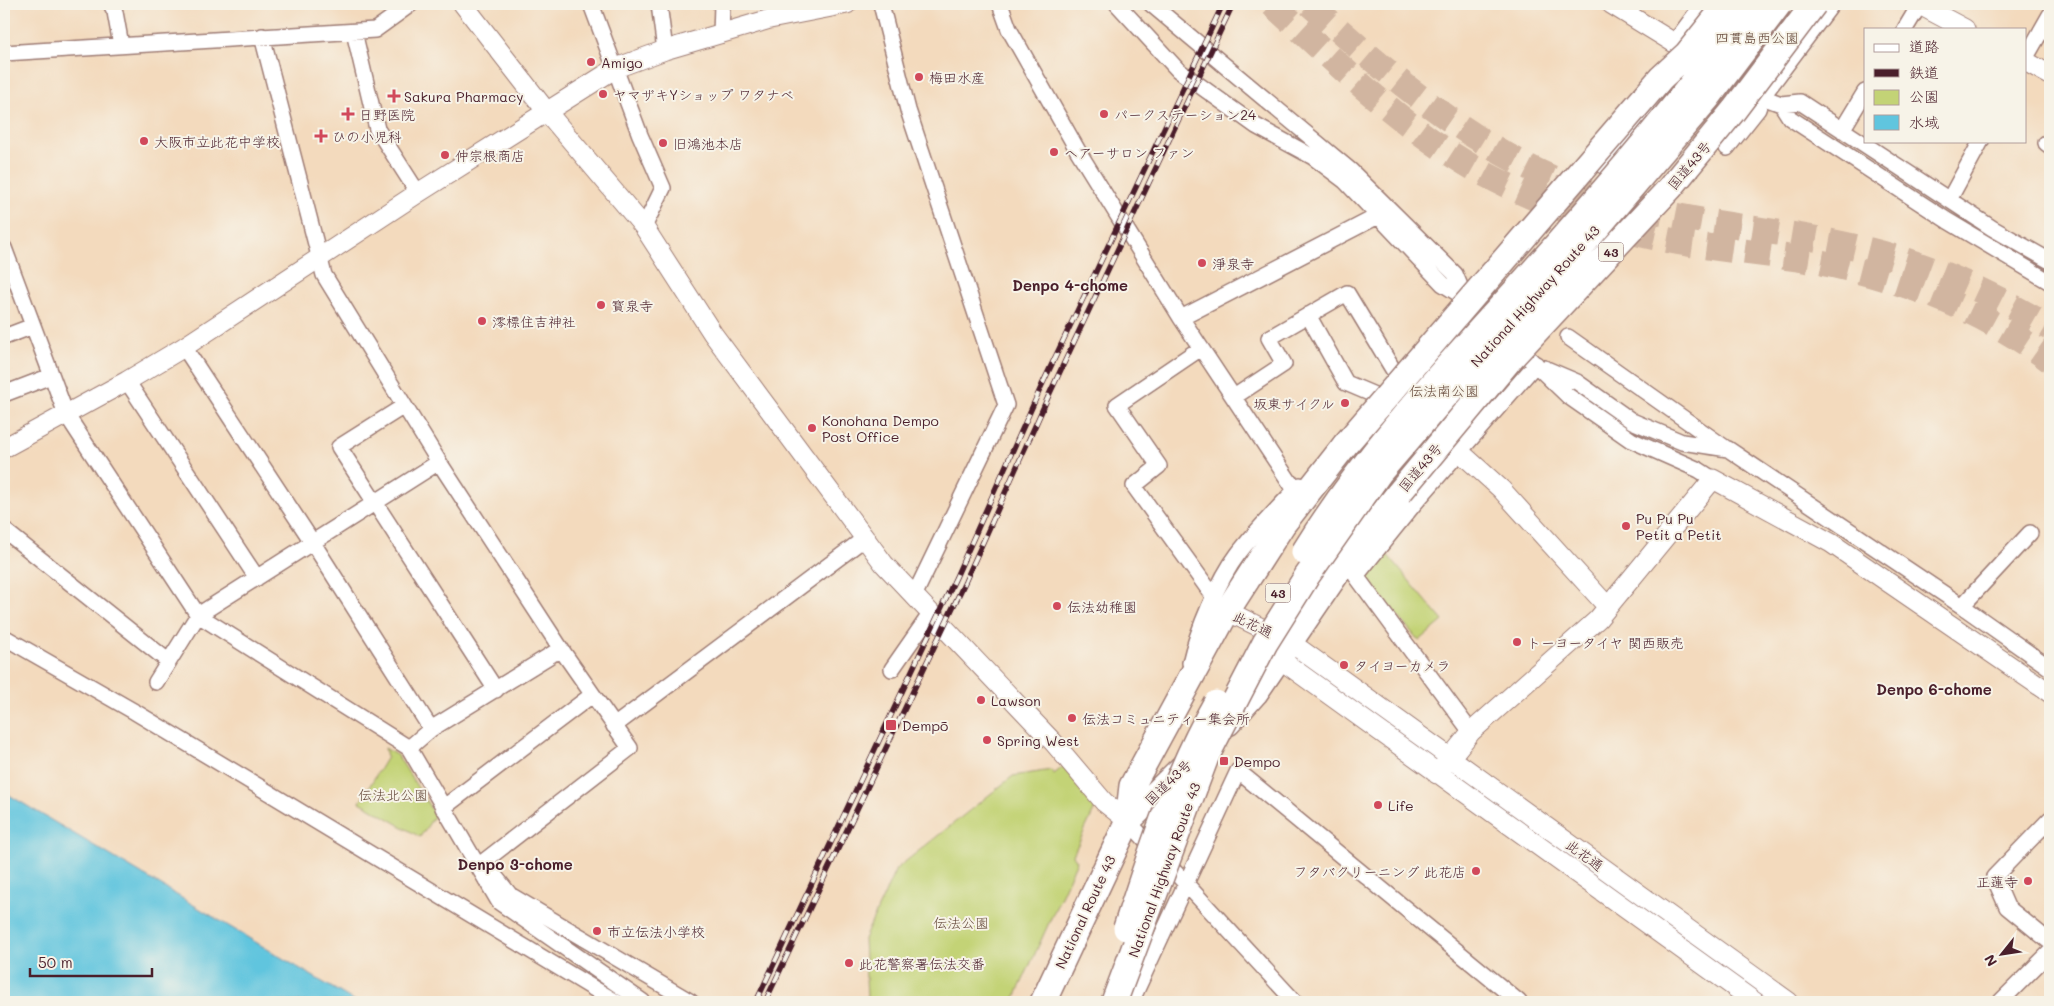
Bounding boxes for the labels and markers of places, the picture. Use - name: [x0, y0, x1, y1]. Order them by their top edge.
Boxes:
- place label: Amigo: [601, 53, 643, 72]
- marker: Amigo: [585, 56, 597, 68]
- place label: 梅田水産: [929, 68, 985, 87]
- marker: 梅田水産: [913, 71, 925, 83]
- place label: ヤマザキYショップ ワタナベ: [613, 85, 794, 104]
- place label: Sakura Pharmacy: [404, 87, 524, 106]
- marker: ヤマザキYショップ ワタナベ: [597, 88, 609, 100]
- marker: Sakura Pharmacy: [388, 90, 400, 102]
- place label: 日野医院: [359, 105, 415, 124]
- place label: パークステーション24: [1114, 105, 1257, 124]
- marker: 日野医院: [341, 107, 355, 121]
- marker: パークステーション24: [1098, 108, 1110, 120]
- place label: ひの小児科: [332, 127, 402, 146]
- marker: ひの小児科: [314, 129, 328, 143]
- place label: 大阪市立此花中学校: [154, 132, 280, 151]
- place label: 旧鴻池本店: [673, 134, 743, 153]
- marker: 大阪市立此花中学校: [138, 135, 150, 147]
- marker: 旧鴻池本店: [657, 137, 669, 149]
- place label: ヘアーサロン ファン: [1064, 143, 1194, 162]
- place label: 仲宗根商店: [455, 146, 525, 165]
- marker: ヘアーサロン ファン: [1048, 146, 1060, 158]
- marker: 仲宗根商店: [439, 149, 451, 161]
- place label: 淨泉寺: [1212, 254, 1254, 273]
- marker: 淨泉寺: [1196, 257, 1208, 269]
- place label: 寳泉寺: [611, 296, 653, 315]
- marker: 寳泉寺: [595, 299, 607, 311]
- place label: 澪標住吉神社: [492, 312, 576, 331]
- marker: 澪標住吉神社: [476, 315, 488, 327]
- place label: 坂東サイクル: [1253, 394, 1335, 413]
- marker: 坂東サイクル: [1339, 397, 1351, 409]
- place label: Konohana Dempo Post Office: [822, 411, 939, 446]
- marker: Konohana Dempo Post Office: [806, 422, 818, 434]
- place label: Pu Pu Pu Petit a Petit: [1636, 509, 1721, 544]
- marker: Pu Pu Pu Petit a Petit: [1620, 520, 1632, 532]
- place label: 伝法幼稚園: [1067, 597, 1137, 616]
- marker: 伝法幼稚園: [1051, 600, 1063, 612]
- place label: トーヨータイヤ 関西販売: [1527, 633, 1684, 652]
- marker: トーヨータイヤ 関西販売: [1511, 636, 1523, 648]
- place label: タイヨーカメラ: [1354, 656, 1451, 675]
- marker: タイヨーカメラ: [1338, 659, 1350, 671]
- place label: Lawson: [991, 691, 1041, 710]
- marker: Lawson: [975, 694, 987, 706]
- place label: 伝法コミュニティー集会所: [1082, 709, 1250, 728]
- marker: 伝法コミュニティー集会所: [1066, 712, 1078, 724]
- place label: Dempō: [902, 716, 948, 735]
- marker: Dempō: [884, 718, 898, 732]
- place label: Spring West: [997, 731, 1079, 750]
- marker: Spring West: [981, 734, 993, 746]
- place label: Dempo: [1234, 752, 1280, 771]
- marker: Dempo: [1218, 755, 1230, 767]
- place label: Life: [1388, 796, 1414, 815]
- marker: Life: [1372, 799, 1384, 811]
- place label: フタバクリーニング 此花店: [1294, 862, 1466, 881]
- marker: フタバクリーニング 此花店: [1470, 865, 1482, 877]
- place label: 正蓮寺: [1976, 872, 2018, 891]
- marker: 正蓮寺: [2022, 875, 2034, 887]
- place label: 市立伝法小学校: [607, 922, 705, 941]
- marker: 市立伝法小学校: [591, 925, 603, 937]
- place label: 此花警察署伝法交番: [859, 954, 985, 973]
- marker: 此花警察署伝法交番: [843, 957, 855, 969]

